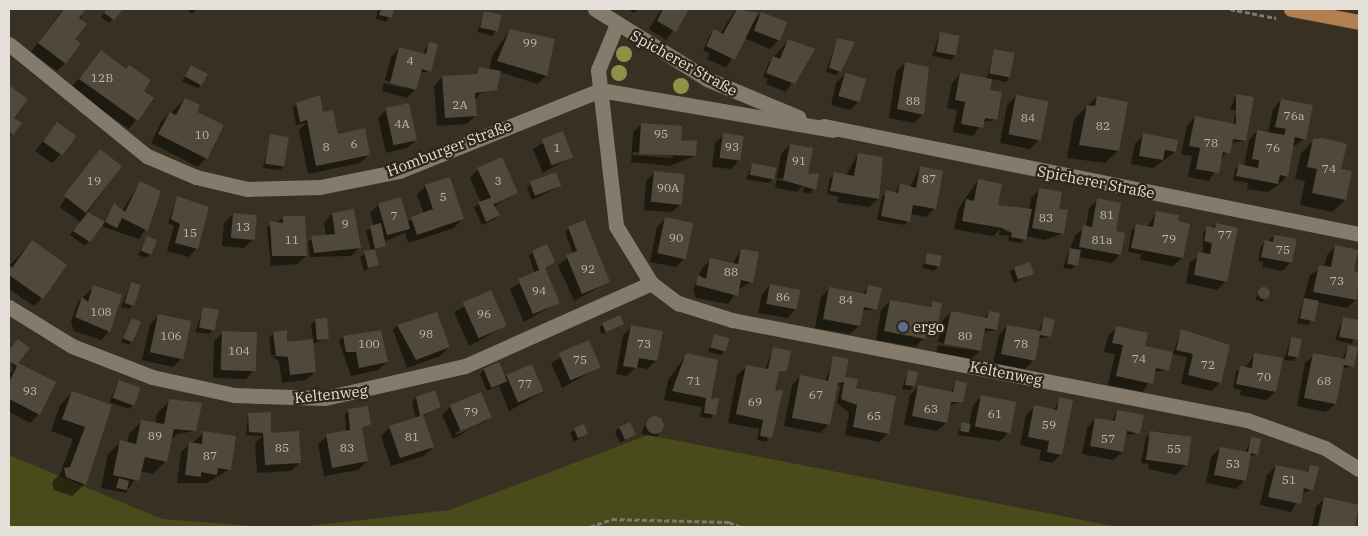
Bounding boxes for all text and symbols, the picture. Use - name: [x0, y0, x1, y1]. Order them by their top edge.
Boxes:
- street label: Spicherer Straße: [628, 26, 740, 100]
- house number: 99: [523, 36, 537, 50]
- house number: 4: [406, 54, 414, 68]
- house number: 12B: [91, 71, 113, 85]
- house number: 88: [906, 94, 920, 108]
- house number: 2A: [452, 98, 468, 112]
- house number: 76a: [1284, 109, 1304, 123]
- house number: 84: [1021, 111, 1035, 125]
- street label: Homburger Straße: [384, 116, 514, 180]
- house number: 4A: [394, 117, 410, 131]
- house number: 82: [1096, 119, 1110, 133]
- house number: 95: [654, 127, 668, 141]
- house number: 10: [195, 128, 209, 142]
- house number: 78: [1204, 136, 1218, 150]
- house number: 6: [350, 137, 358, 151]
- house number: 8: [322, 140, 330, 154]
- house number: 93: [725, 140, 739, 154]
- house number: 1: [553, 141, 561, 155]
- house number: 76: [1266, 141, 1280, 155]
- house number: 91: [792, 154, 806, 168]
- street label: Spicherer Straße: [1036, 162, 1156, 202]
- house number: 74: [1322, 162, 1336, 176]
- house number: 87: [922, 172, 936, 186]
- house number: 19: [87, 174, 101, 188]
- house number: 3: [494, 174, 502, 188]
- house number: 90A: [657, 181, 679, 195]
- house number: 5: [439, 190, 447, 204]
- house number: 81: [1100, 208, 1114, 222]
- house number: 7: [390, 209, 398, 223]
- house number: 83: [1039, 211, 1053, 225]
- house number: 9: [341, 217, 349, 231]
- house number: 13: [236, 220, 250, 234]
- house number: 15: [183, 226, 197, 240]
- house number: 77: [1218, 228, 1232, 242]
- house number: 90: [669, 231, 683, 245]
- house number: 79: [1162, 232, 1176, 246]
- house number: 11: [285, 233, 299, 247]
- house number: 81a: [1092, 233, 1112, 247]
- house number: 75: [1276, 243, 1290, 257]
- house number: 92: [581, 262, 595, 276]
- house number: 88: [724, 265, 738, 279]
- house number: 73: [1330, 274, 1344, 288]
- house number: 94: [532, 284, 546, 298]
- house number: 86: [776, 290, 790, 304]
- house number: 84: [839, 293, 853, 307]
- house number: 108: [90, 305, 112, 319]
- house number: 96: [477, 307, 491, 321]
- place label: ergo: [913, 318, 944, 336]
- marker: ergo: [897, 321, 909, 333]
- house number: 98: [419, 327, 433, 341]
- house number: 106: [160, 329, 182, 343]
- house number: 80: [958, 329, 972, 343]
- house number: 100: [358, 337, 380, 351]
- house number: 73: [637, 337, 651, 351]
- house number: 78: [1014, 337, 1028, 351]
- house number: 104: [228, 344, 250, 358]
- house number: 74: [1132, 352, 1146, 366]
- house number: 75: [573, 353, 587, 367]
- street label: Keltenweg: [968, 357, 1044, 389]
- house number: 72: [1201, 358, 1215, 372]
- house number: 70: [1257, 370, 1271, 384]
- house number: 71: [687, 374, 701, 388]
- house number: 68: [1317, 374, 1331, 388]
- house number: 77: [518, 377, 532, 391]
- street label: Keltenweg: [294, 381, 368, 407]
- house number: 93: [23, 384, 37, 398]
- house number: 67: [809, 388, 823, 402]
- house number: 69: [748, 395, 762, 409]
- house number: 63: [924, 402, 938, 416]
- house number: 79: [464, 405, 478, 419]
- house number: 61: [988, 407, 1002, 421]
- house number: 65: [867, 409, 881, 423]
- house number: 59: [1042, 418, 1056, 432]
- house number: 89: [148, 429, 162, 443]
- house number: 81: [405, 430, 419, 444]
- house number: 57: [1101, 432, 1115, 446]
- house number: 85: [275, 441, 289, 455]
- house number: 83: [340, 441, 354, 455]
- house number: 55: [1167, 442, 1181, 456]
- house number: 87: [203, 449, 217, 463]
- house number: 53: [1226, 457, 1240, 471]
- house number: 51: [1282, 473, 1296, 487]

